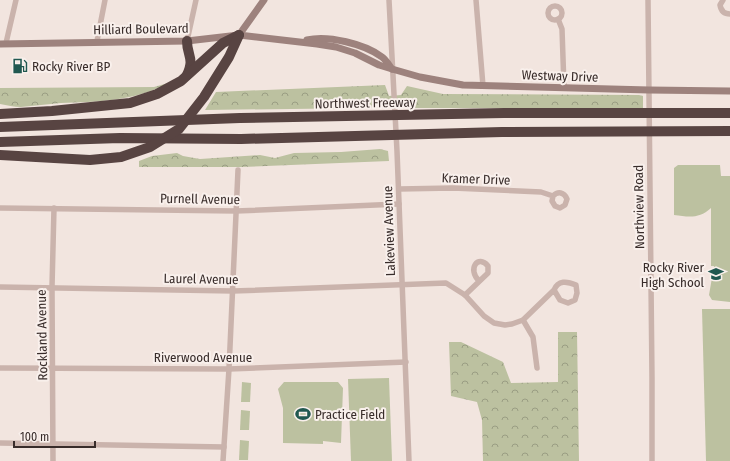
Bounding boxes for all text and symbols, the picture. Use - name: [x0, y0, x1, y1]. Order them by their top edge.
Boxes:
- street label: Hilliard Boulevard: [93, 21, 189, 37]
- fuel station icon: Rocky River BP: [11, 57, 29, 75]
- place label: Rocky River BP: [32, 59, 110, 74]
- street label: Westway Drive: [521, 67, 599, 85]
- street label: Northwest Freeway: [315, 95, 416, 111]
- street label: Northview Road: [631, 165, 647, 249]
- street label: Kramer Drive: [441, 170, 511, 188]
- street label: Lakeview Avenue: [380, 186, 398, 276]
- street label: Purnell Avenue: [160, 191, 240, 207]
- place label: Rocky River High School: [641, 260, 705, 290]
- school or university icon: Rocky River High School: [707, 265, 725, 283]
- street label: Laurel Avenue: [163, 271, 239, 287]
- street label: Rockland Avenue: [34, 289, 50, 381]
- street label: Riverwood Avenue: [154, 350, 252, 365]
- sports icon: Practice Field: [294, 405, 312, 423]
- place label: Practice Field: [315, 407, 385, 422]
- scale bar: [14, 423, 95, 449]
- text: 100 m: [20, 430, 49, 444]

